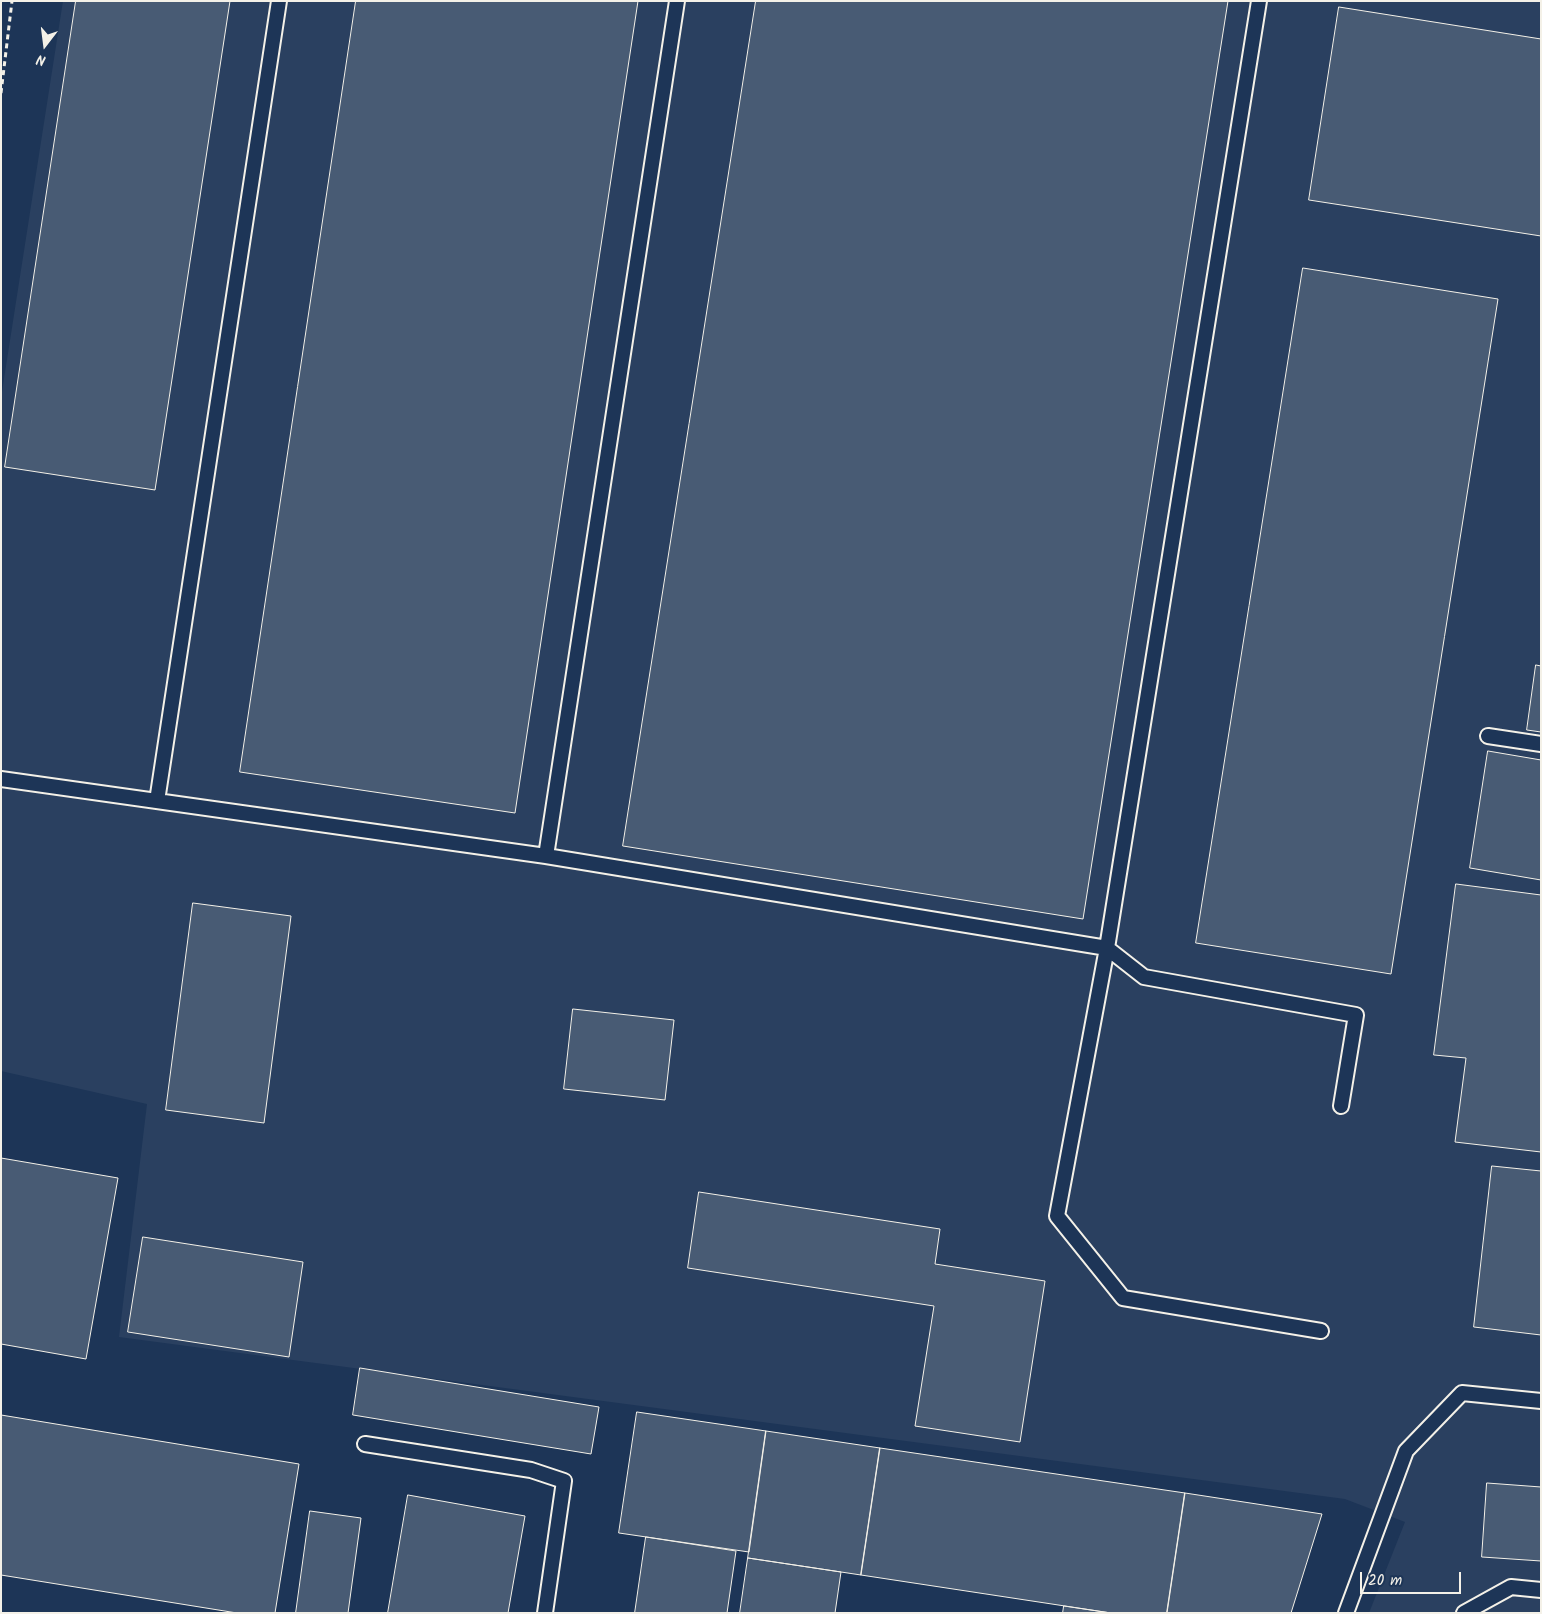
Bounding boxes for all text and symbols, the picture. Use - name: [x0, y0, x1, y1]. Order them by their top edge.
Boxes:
- north arrow: [20, 20, 70, 70]
- text: N: [34, 48, 48, 71]
- scale bar: [1362, 1562, 1463, 1594]
- text: 20 m: [1368, 1569, 1402, 1593]

